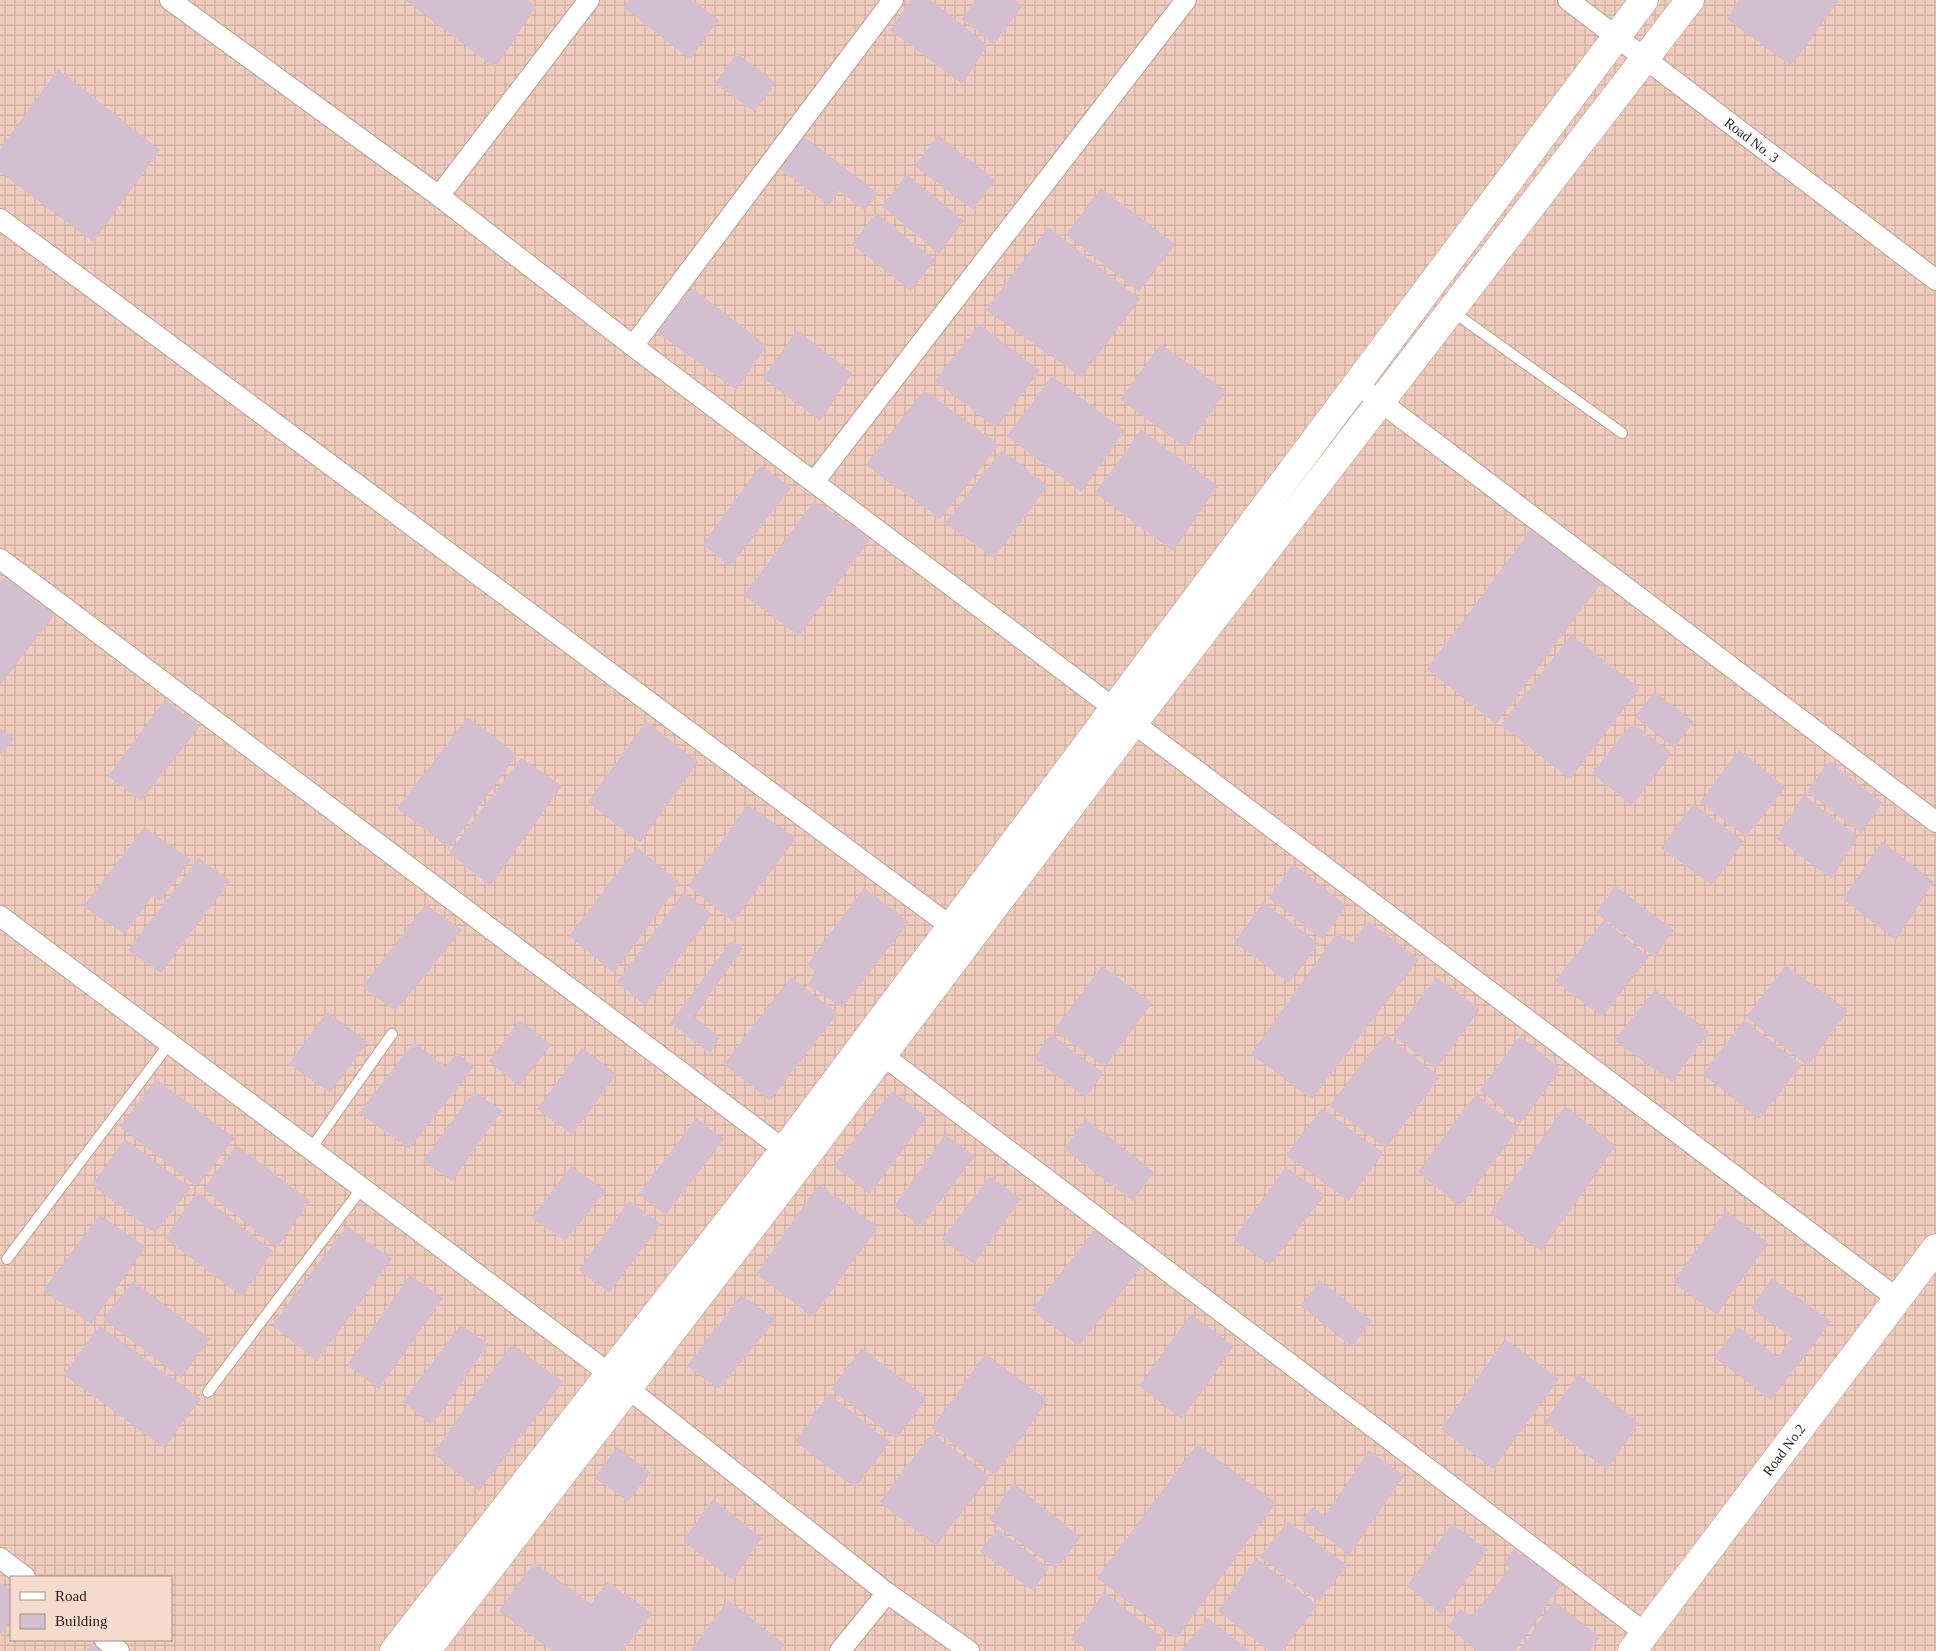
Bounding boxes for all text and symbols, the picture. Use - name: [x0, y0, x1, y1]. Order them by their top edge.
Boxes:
- street label: Road No. 3: [1722, 114, 1782, 165]
- street label: Road No.2: [1759, 1421, 1808, 1479]
- legend: [10, 1576, 172, 1641]
- text: Road: [55, 1588, 87, 1604]
- text: Building: [55, 1613, 108, 1629]

